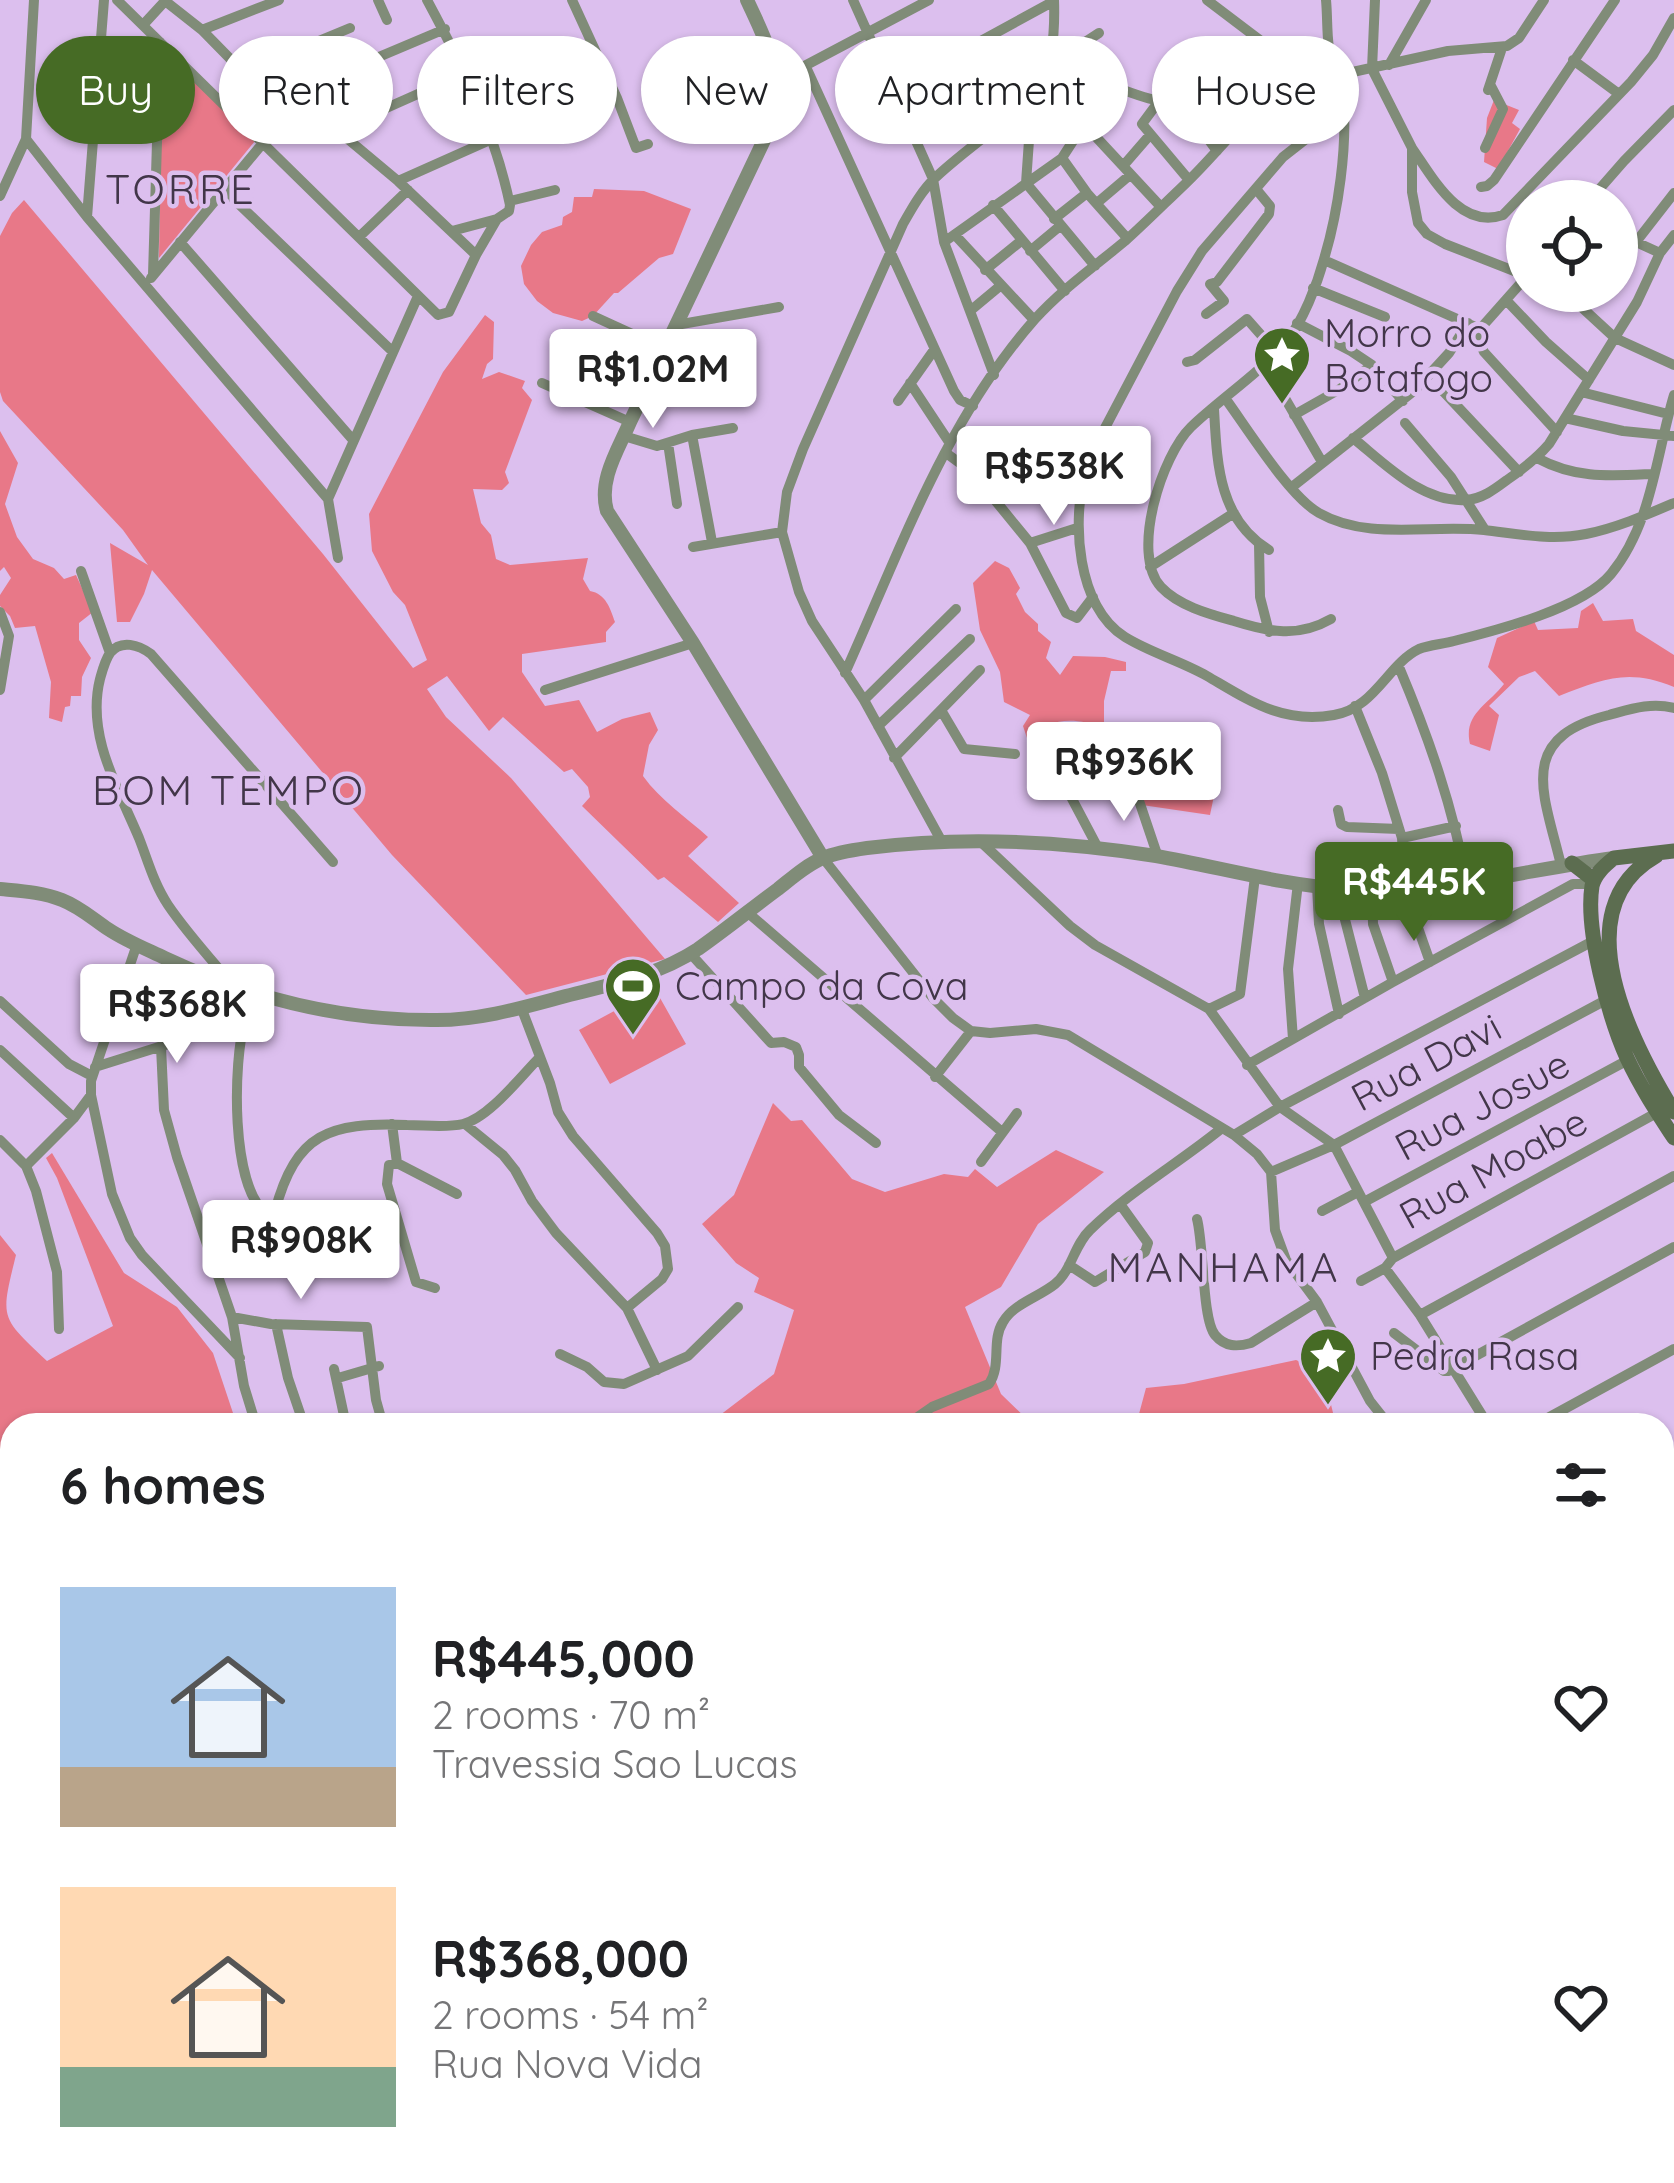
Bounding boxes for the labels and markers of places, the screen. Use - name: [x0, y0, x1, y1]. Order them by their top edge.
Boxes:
- place label: Morro do Botafogo: [1324, 308, 1493, 402]
- place icon: Morro do Botafogo: [1251, 324, 1313, 406]
- pin: R$1.02M: [542, 329, 764, 431]
- pin: R$538K: [956, 426, 1152, 528]
- pin: R$936K: [1026, 722, 1222, 824]
- pin: R$445K: [1316, 842, 1512, 944]
- sports icon: Campo da Cova: [602, 955, 664, 1037]
- place label: Campo da Cova: [675, 961, 968, 1010]
- pin: R$368K: [79, 964, 275, 1066]
- pin: R$908K: [203, 1200, 399, 1302]
- place icon: Pedra Rasa: [1297, 1325, 1359, 1407]
- place label: Pedra Rasa: [1370, 1331, 1580, 1380]

